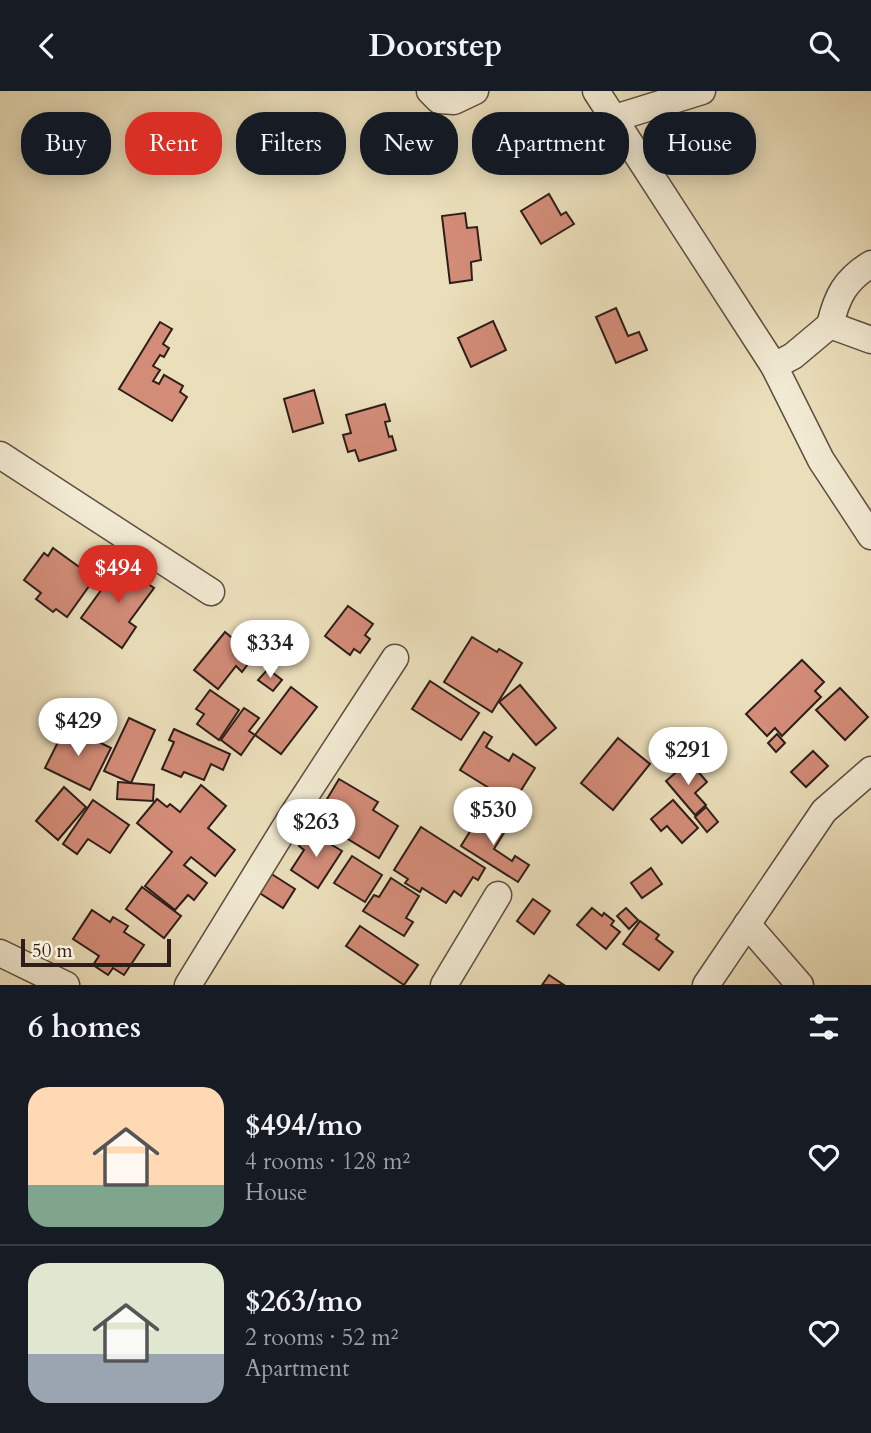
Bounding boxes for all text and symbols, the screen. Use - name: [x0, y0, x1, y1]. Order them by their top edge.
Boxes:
- text: Doorstep: [369, 24, 502, 68]
- icon: back: [28, 27, 66, 65]
- icon: search: [805, 27, 843, 65]
- chip: Buy: [21, 112, 111, 175]
- chip: Rent: [125, 112, 222, 175]
- chip: Filters: [236, 112, 346, 175]
- chip: New: [360, 112, 458, 175]
- chip: Apartment: [472, 112, 629, 175]
- chip: House: [643, 112, 756, 175]
- pin: $494: [77, 545, 159, 605]
- text: $494: [94, 552, 142, 583]
- pin: $334: [229, 621, 311, 680]
- text: $334: [246, 627, 294, 658]
- pin: $429: [37, 699, 119, 758]
- text: $429: [54, 705, 102, 736]
- pin: $291: [647, 727, 729, 787]
- text: $291: [664, 734, 712, 765]
- pin: $530: [452, 787, 534, 847]
- text: $530: [469, 794, 517, 825]
- pin: $263: [275, 799, 357, 859]
- text: $263: [292, 806, 340, 837]
- scale bar: [21, 936, 172, 968]
- text: 50 m: [32, 938, 73, 964]
- text: 6 homes: [28, 1007, 141, 1048]
- icon: filters: [805, 1008, 843, 1046]
- text: $494/mo: [245, 1105, 362, 1146]
- icon: home: [84, 1115, 168, 1199]
- icon: heart: [805, 1138, 843, 1176]
- text: 4 rooms · 128 m²: [245, 1146, 410, 1177]
- text: House: [245, 1177, 307, 1208]
- text: $263/mo: [245, 1281, 362, 1322]
- icon: home: [84, 1291, 168, 1375]
- icon: heart: [805, 1314, 843, 1352]
- text: 2 rooms · 52 m²: [245, 1322, 398, 1353]
- text: Apartment: [245, 1353, 349, 1384]

